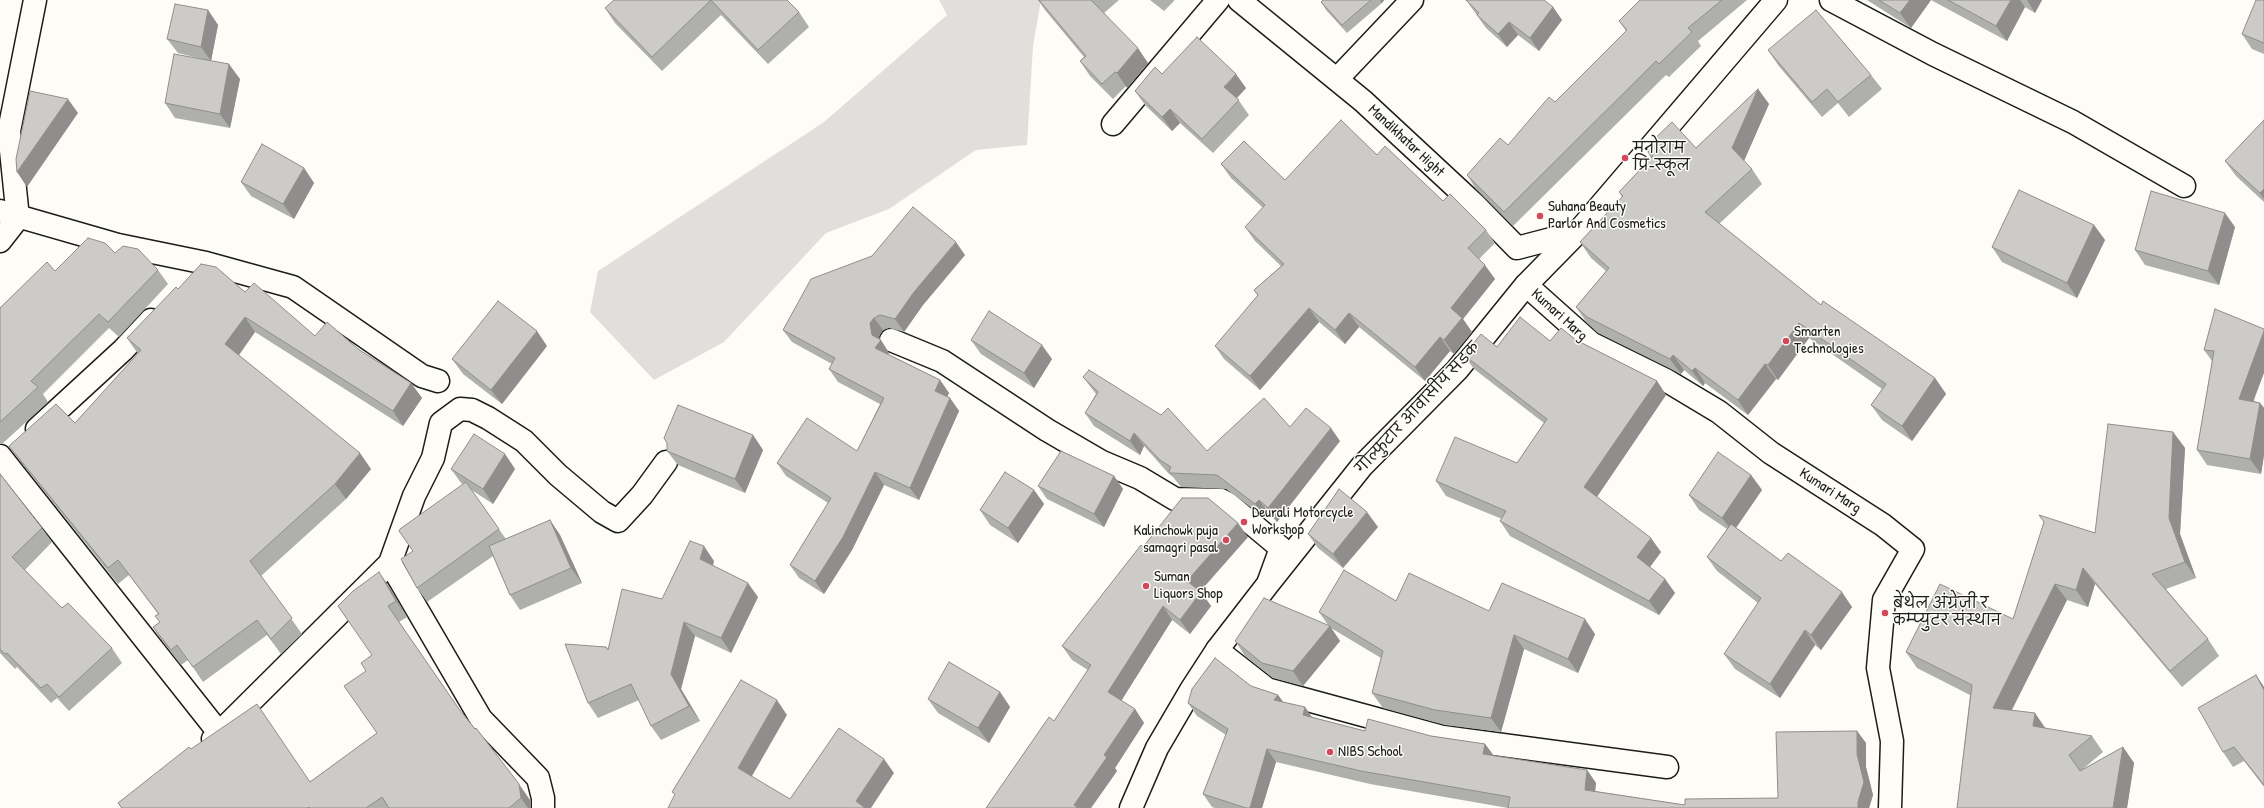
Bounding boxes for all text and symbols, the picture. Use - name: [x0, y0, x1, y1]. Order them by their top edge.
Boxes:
- street label: Mandikhatar Hight: [1364, 101, 1448, 181]
- place label: मनोराम प्रि-स्कूल: [1633, 140, 1690, 175]
- marker: मनोराम प्रि-स्कूल: [1620, 153, 1630, 163]
- place label: Suhana Beauty Parlor And Cosmetics: [1548, 198, 1666, 233]
- marker: Suhana Beauty Parlor And Cosmetics: [1535, 211, 1545, 221]
- street label: Kumari Marg: [1527, 285, 1591, 345]
- place label: Smarten Technologies: [1794, 323, 1864, 358]
- marker: Smarten Technologies: [1781, 336, 1791, 346]
- street label: गोल्फुटार आवासीय सडक: [1353, 339, 1483, 477]
- street label: Kumari Marg: [1796, 464, 1864, 518]
- place label: Deurali Motorcycle Workshop: [1252, 504, 1353, 539]
- marker: Deurali Motorcycle Workshop: [1239, 517, 1249, 527]
- place label: Kalinchowk puja samagri pasal: [1134, 522, 1218, 557]
- marker: Kalinchowk puja samagri pasal: [1221, 535, 1231, 545]
- place label: Suman Liquors Shop: [1154, 568, 1223, 603]
- marker: Suman Liquors Shop: [1141, 581, 1151, 591]
- place label: बेथेल अंग्रेजी र कम्प्युटर संस्थान: [1893, 595, 2001, 630]
- marker: बेथेल अंग्रेजी र कम्प्युटर संस्थान: [1880, 608, 1890, 618]
- place label: NIBS School: [1338, 743, 1403, 761]
- marker: NIBS School: [1325, 747, 1335, 757]

